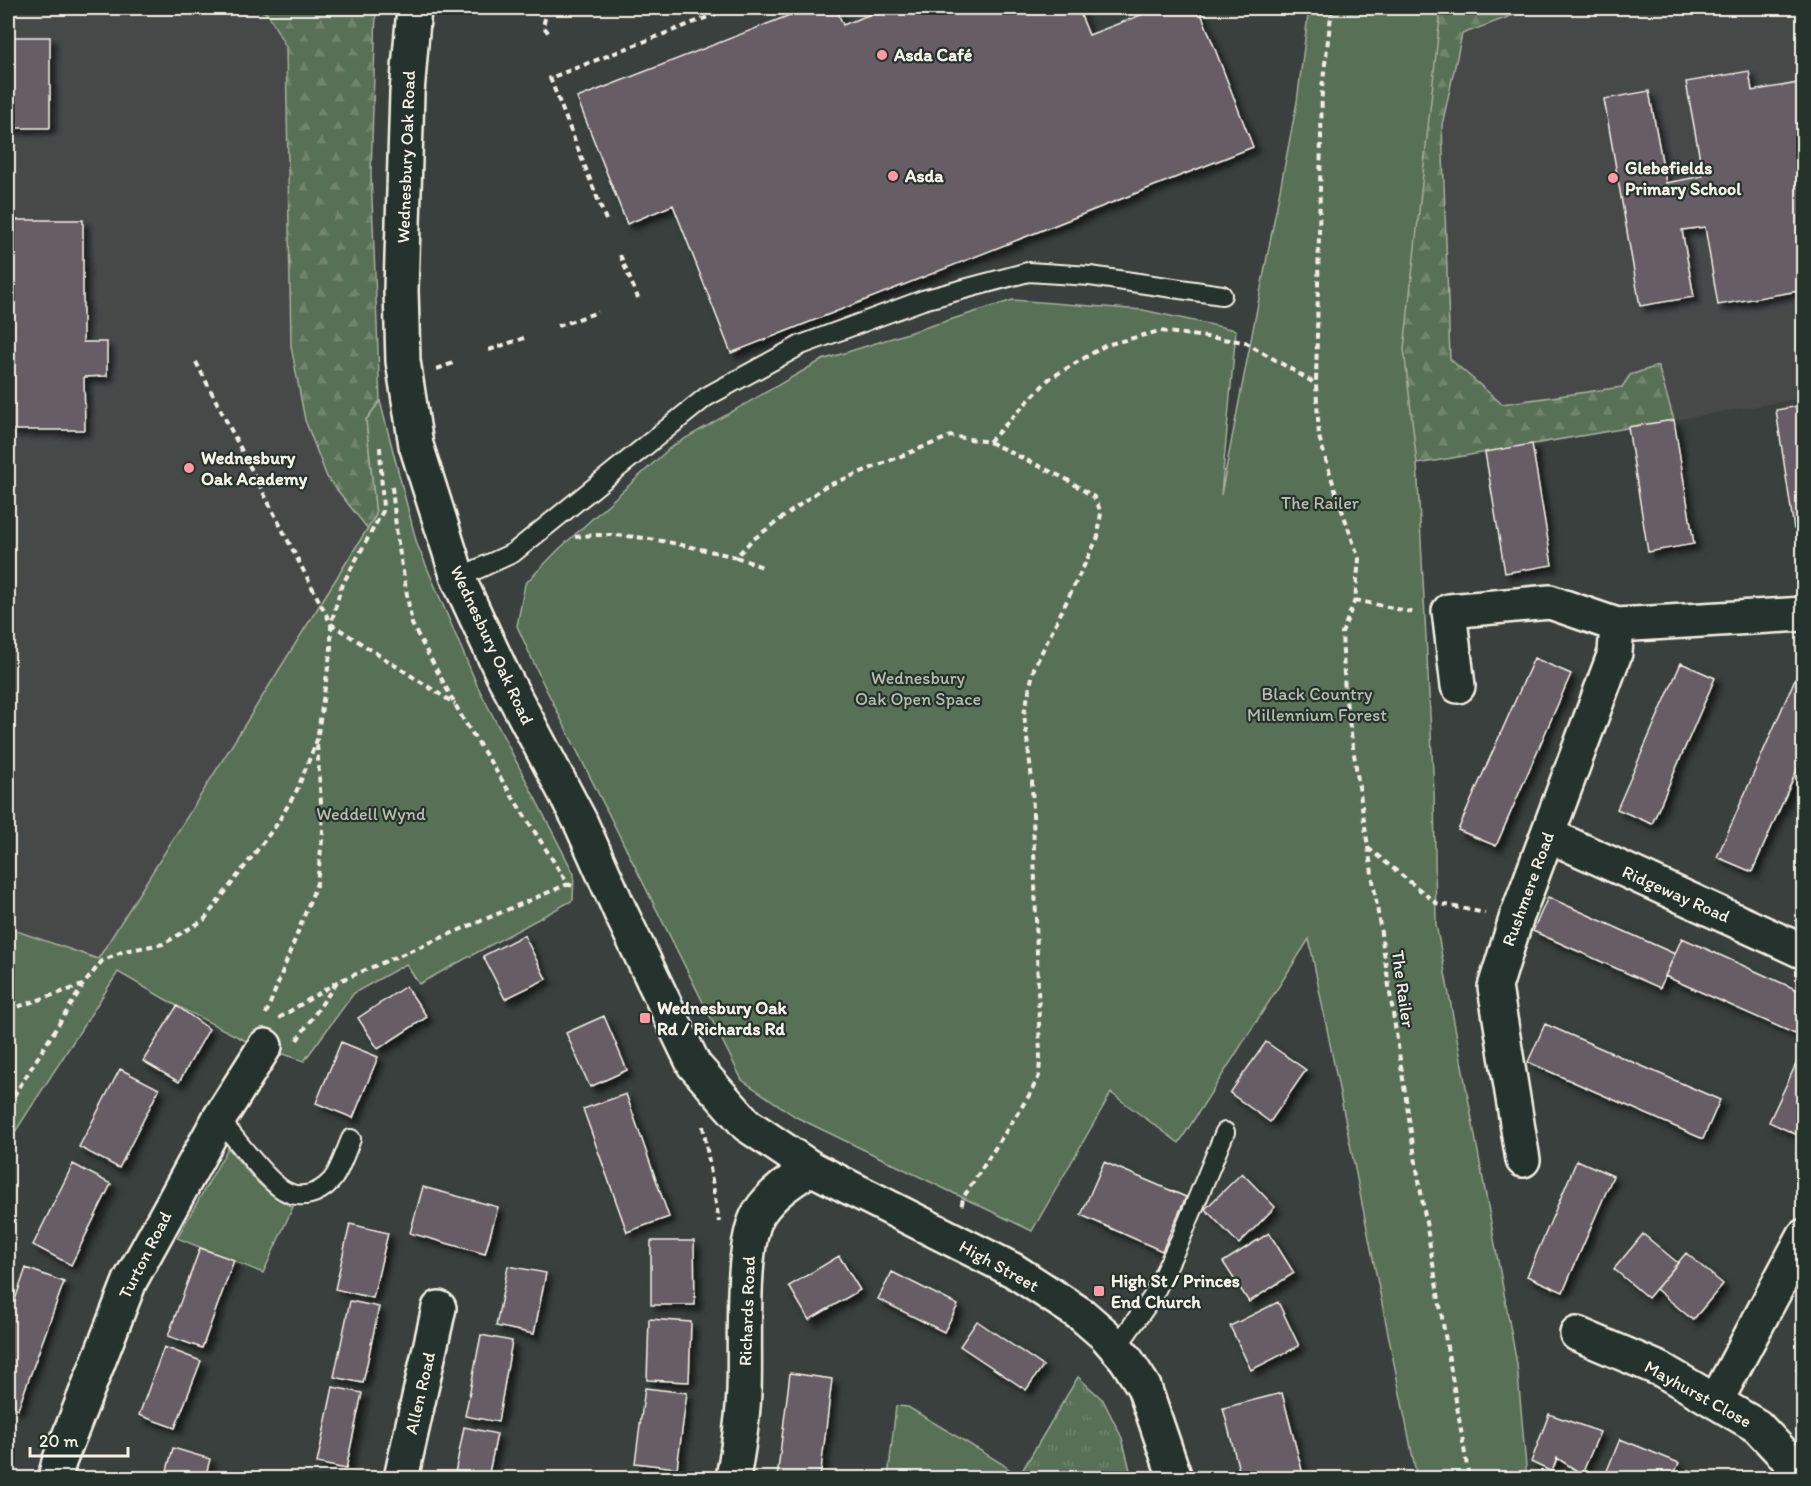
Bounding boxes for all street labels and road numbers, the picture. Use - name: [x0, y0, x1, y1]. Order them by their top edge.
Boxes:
- street label: Wednesbury Oak Road: [392, 70, 420, 244]
- street label: Wednesbury Oak Road: [446, 562, 539, 728]
- street label: Rushmere Road: [1497, 828, 1559, 949]
- street label: Ridgeway Road: [1619, 860, 1734, 928]
- street label: The Railer: [1387, 949, 1419, 1030]
- street label: Turton Road: [114, 1207, 176, 1302]
- street label: High Street: [955, 1235, 1043, 1297]
- street label: Richards Road: [734, 1255, 760, 1367]
- street label: Allen Road: [400, 1350, 440, 1436]
- street label: Mayhurst Close: [1641, 1355, 1755, 1433]

